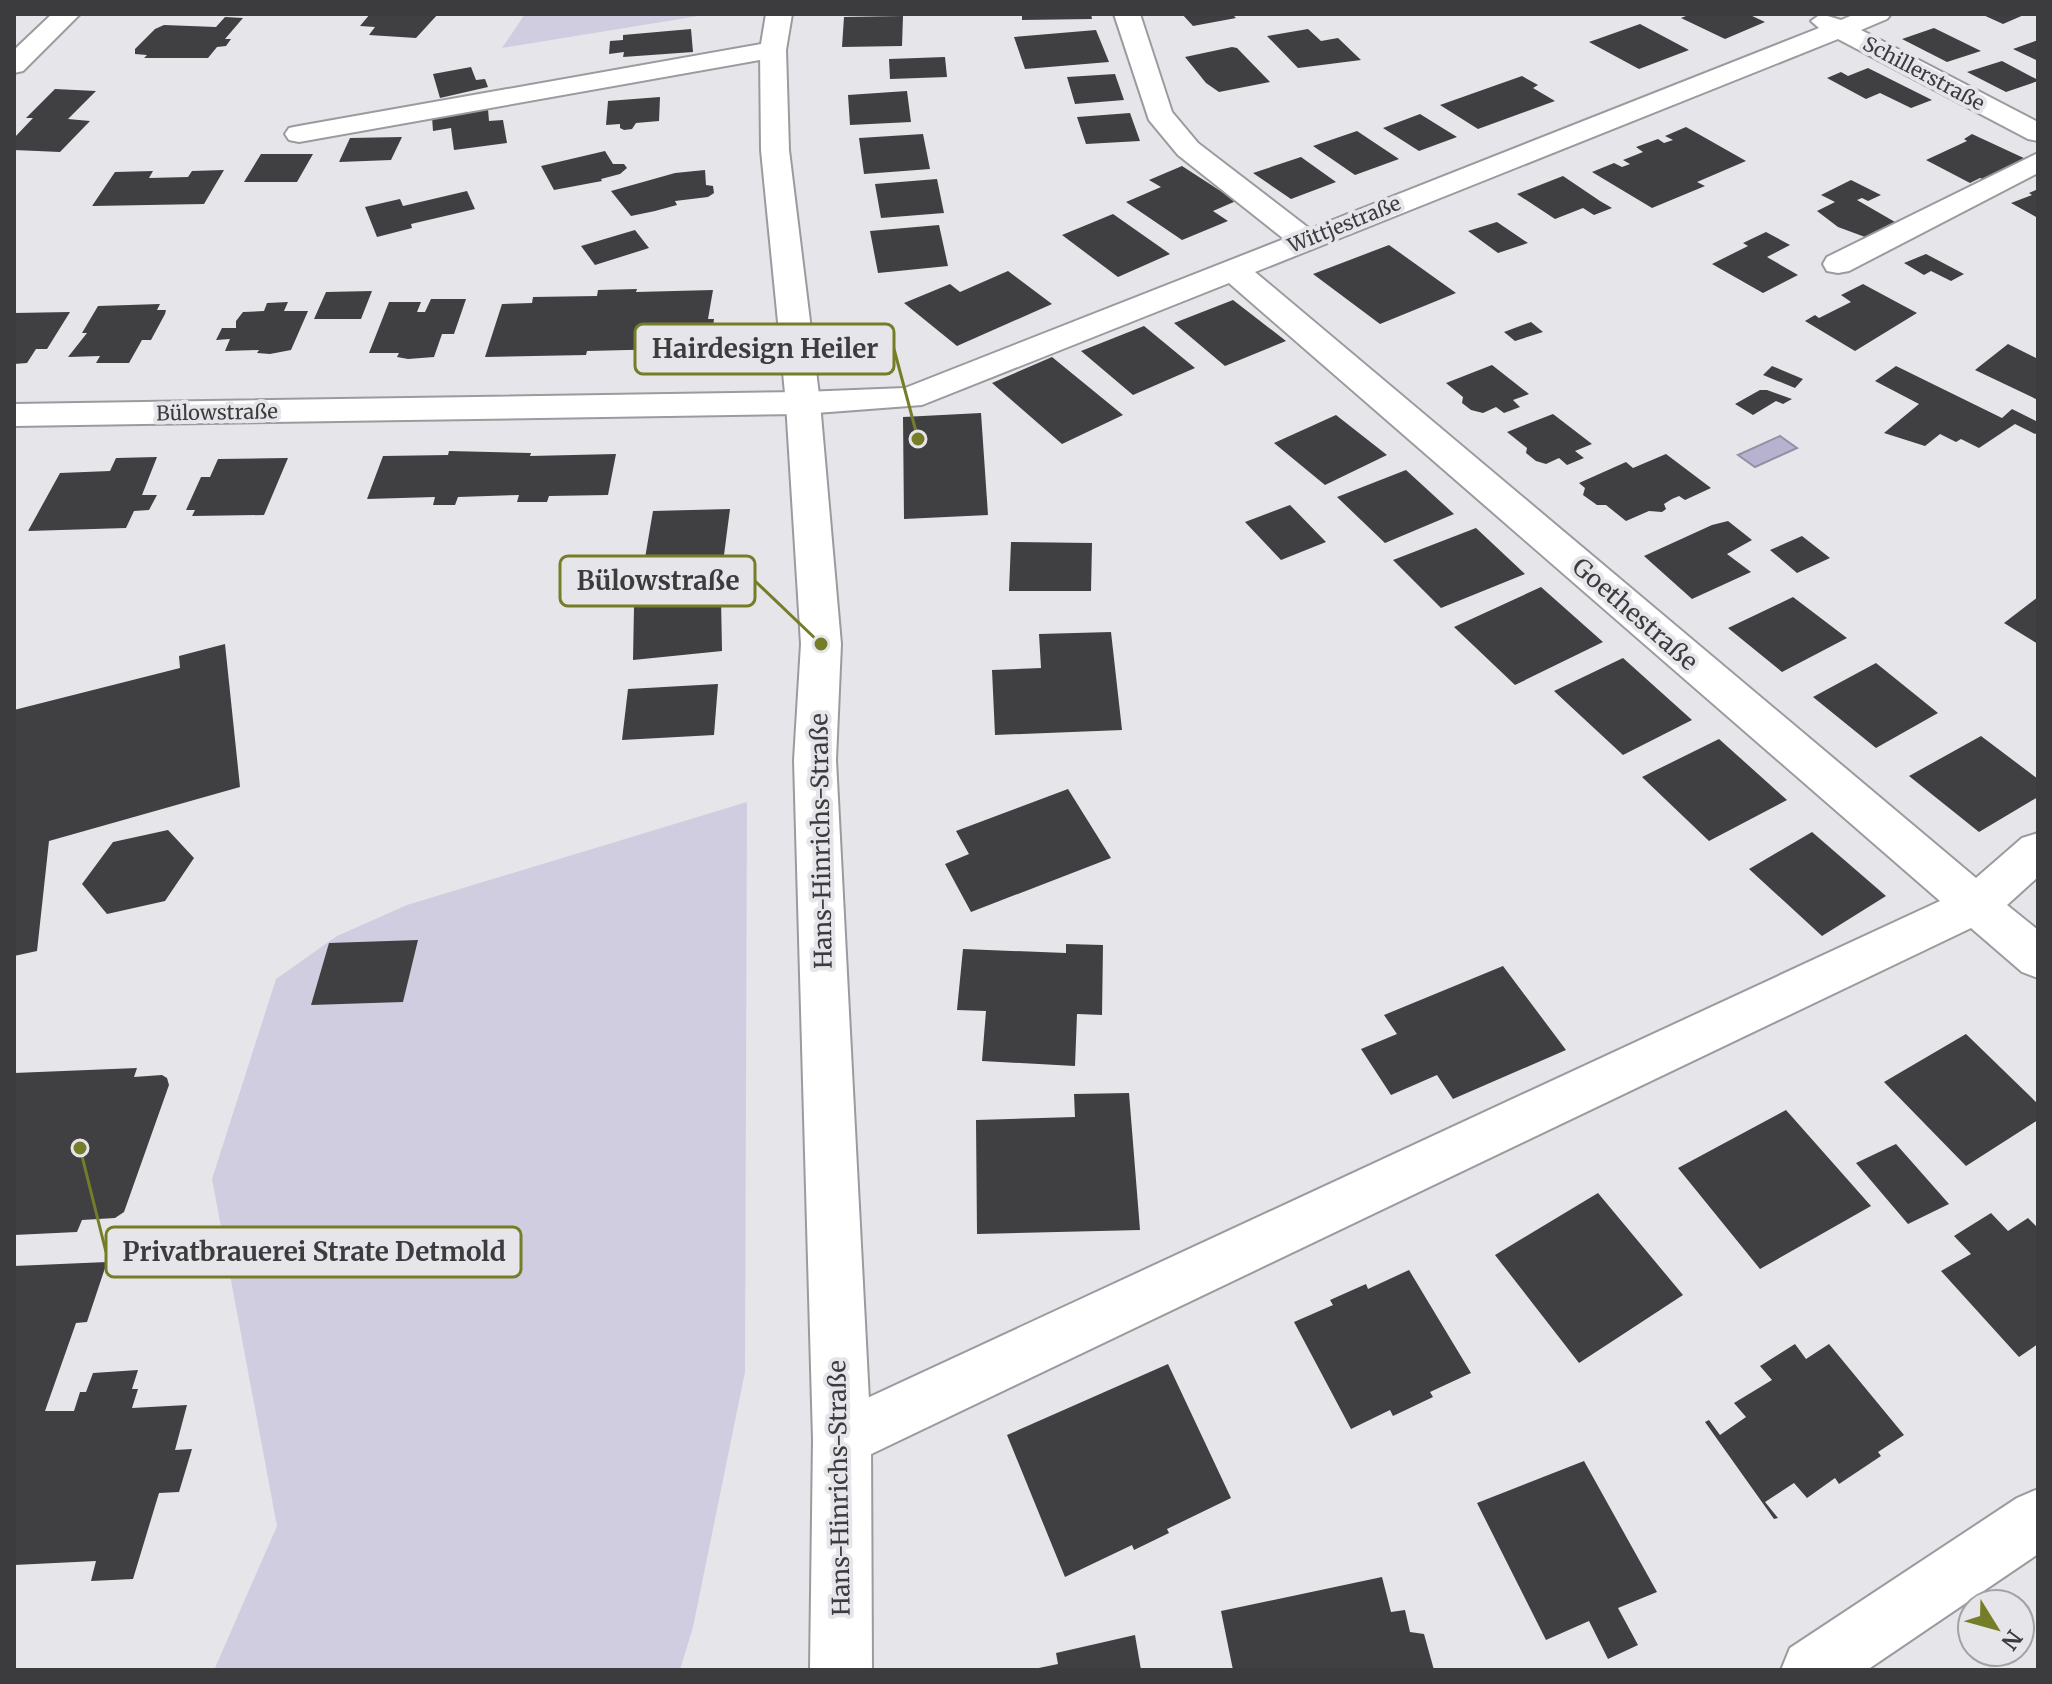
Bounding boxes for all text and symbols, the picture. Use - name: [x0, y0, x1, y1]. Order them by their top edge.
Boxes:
- street label: Schillerstraße: [1859, 30, 1989, 116]
- street label: Wittjestraße: [1283, 190, 1404, 258]
- callout: Hairdesign Heiler: [635, 324, 894, 374]
- text: Hairdesign Heiler: [652, 332, 878, 365]
- street label: Bülowstraße: [156, 398, 278, 426]
- street label: Goethestraße: [1566, 551, 1704, 677]
- callout: Bülowstraße: [560, 556, 755, 606]
- text: Bülowstraße: [577, 564, 740, 597]
- street label: Hans-Hinrichs-Straße: [803, 713, 839, 969]
- callout: Privatbrauerei Strate Detmold: [106, 1227, 521, 1277]
- text: Privatbrauerei Strate Detmold: [122, 1235, 506, 1268]
- street label: Hans-Hinrichs-Straße: [821, 1360, 857, 1616]
- north arrow: [1956, 1588, 2036, 1668]
- text: N: [1995, 1625, 2028, 1656]

